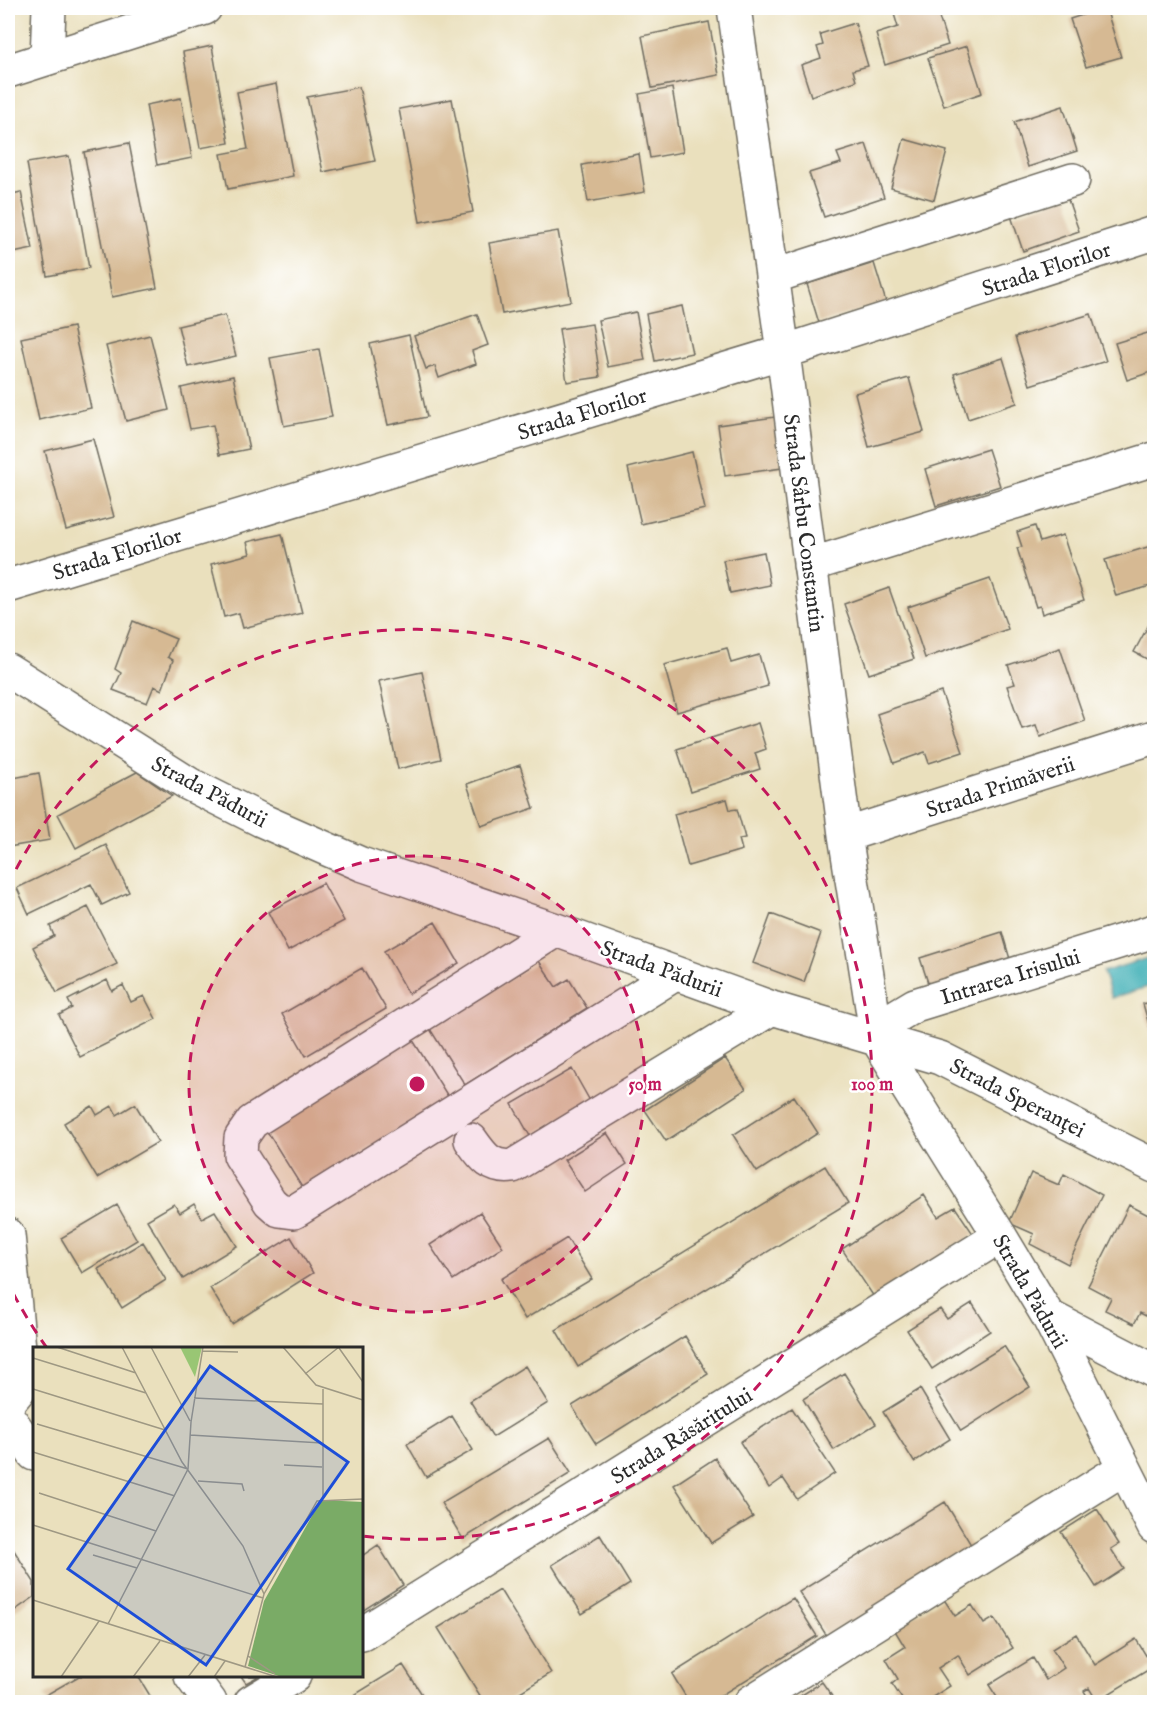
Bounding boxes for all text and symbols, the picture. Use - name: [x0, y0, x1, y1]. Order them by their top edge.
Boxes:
- street label: Strada Florilor: [979, 236, 1115, 304]
- street label: Strada Florilor: [514, 382, 651, 448]
- street label: Strada Sârbu Constantin: [776, 412, 830, 634]
- street label: Strada Florilor: [49, 522, 186, 588]
- street label: Strada Pădurii: [146, 750, 272, 835]
- street label: Strada Primăverii: [923, 751, 1079, 825]
- street label: Strada Pădurii: [597, 935, 726, 1005]
- street label: Intrarea Irisului: [937, 943, 1084, 1012]
- street label: Strada Speranței: [945, 1053, 1090, 1145]
- centre of rings: [407, 1074, 427, 1094]
- text: 50 m: [628, 1074, 662, 1097]
- text: 100 m: [851, 1074, 893, 1097]
- street label: Strada Pădurii: [985, 1230, 1073, 1354]
- inset map: [33, 1347, 363, 1677]
- street label: Strada Răsăritului: [606, 1382, 758, 1491]

